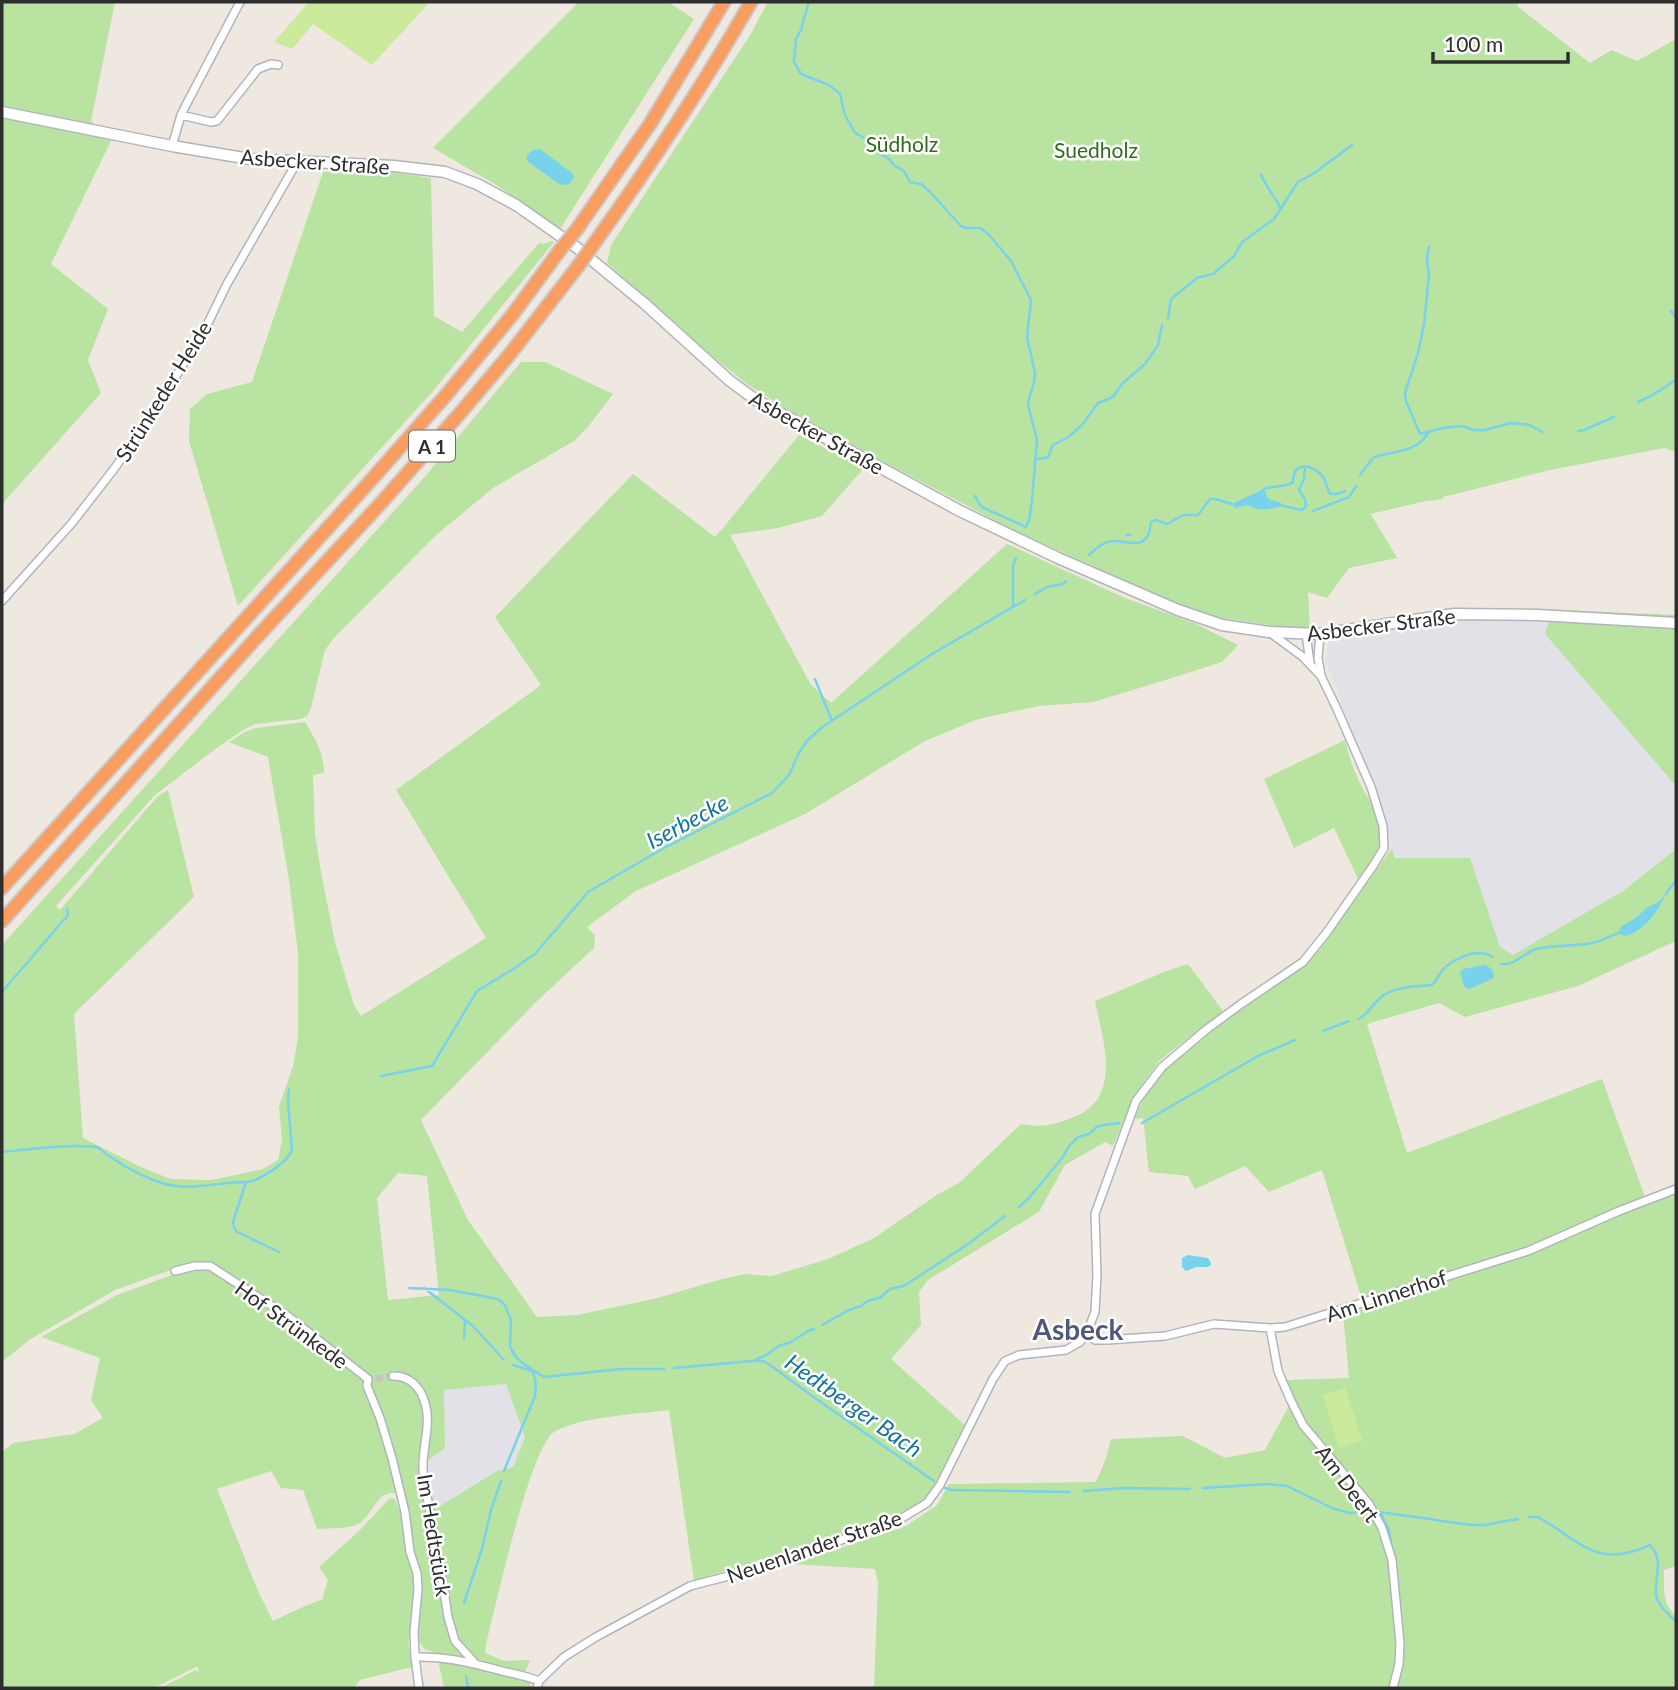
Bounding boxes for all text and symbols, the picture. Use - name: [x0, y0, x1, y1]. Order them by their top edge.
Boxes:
- scale bar: [1433, 21, 1568, 65]
- text: 100 m: [1444, 31, 1503, 56]
- park label: Südholz: [866, 131, 938, 156]
- park label: Suedholz: [1054, 137, 1138, 162]
- street label: Asbecker Straße: [240, 143, 390, 179]
- street label: Strünkeder Heide: [110, 316, 216, 466]
- street label: Asbecker Straße: [746, 385, 888, 479]
- road number: A 1: [409, 430, 455, 462]
- street label: Asbecker Straße: [1305, 602, 1457, 646]
- water label: Iserbecke: [641, 788, 733, 854]
- street label: Am Linnerhof: [1322, 1264, 1450, 1326]
- street label: Hof Strünkede: [231, 1275, 353, 1373]
- district label: Asbeck: [1031, 1312, 1124, 1346]
- water label: Hedtberger Bach: [780, 1347, 928, 1463]
- street label: Am Deert: [1311, 1440, 1385, 1527]
- street label: Im Hedtstück: [413, 1472, 457, 1598]
- street label: Neuenlander Straße: [723, 1504, 905, 1588]

